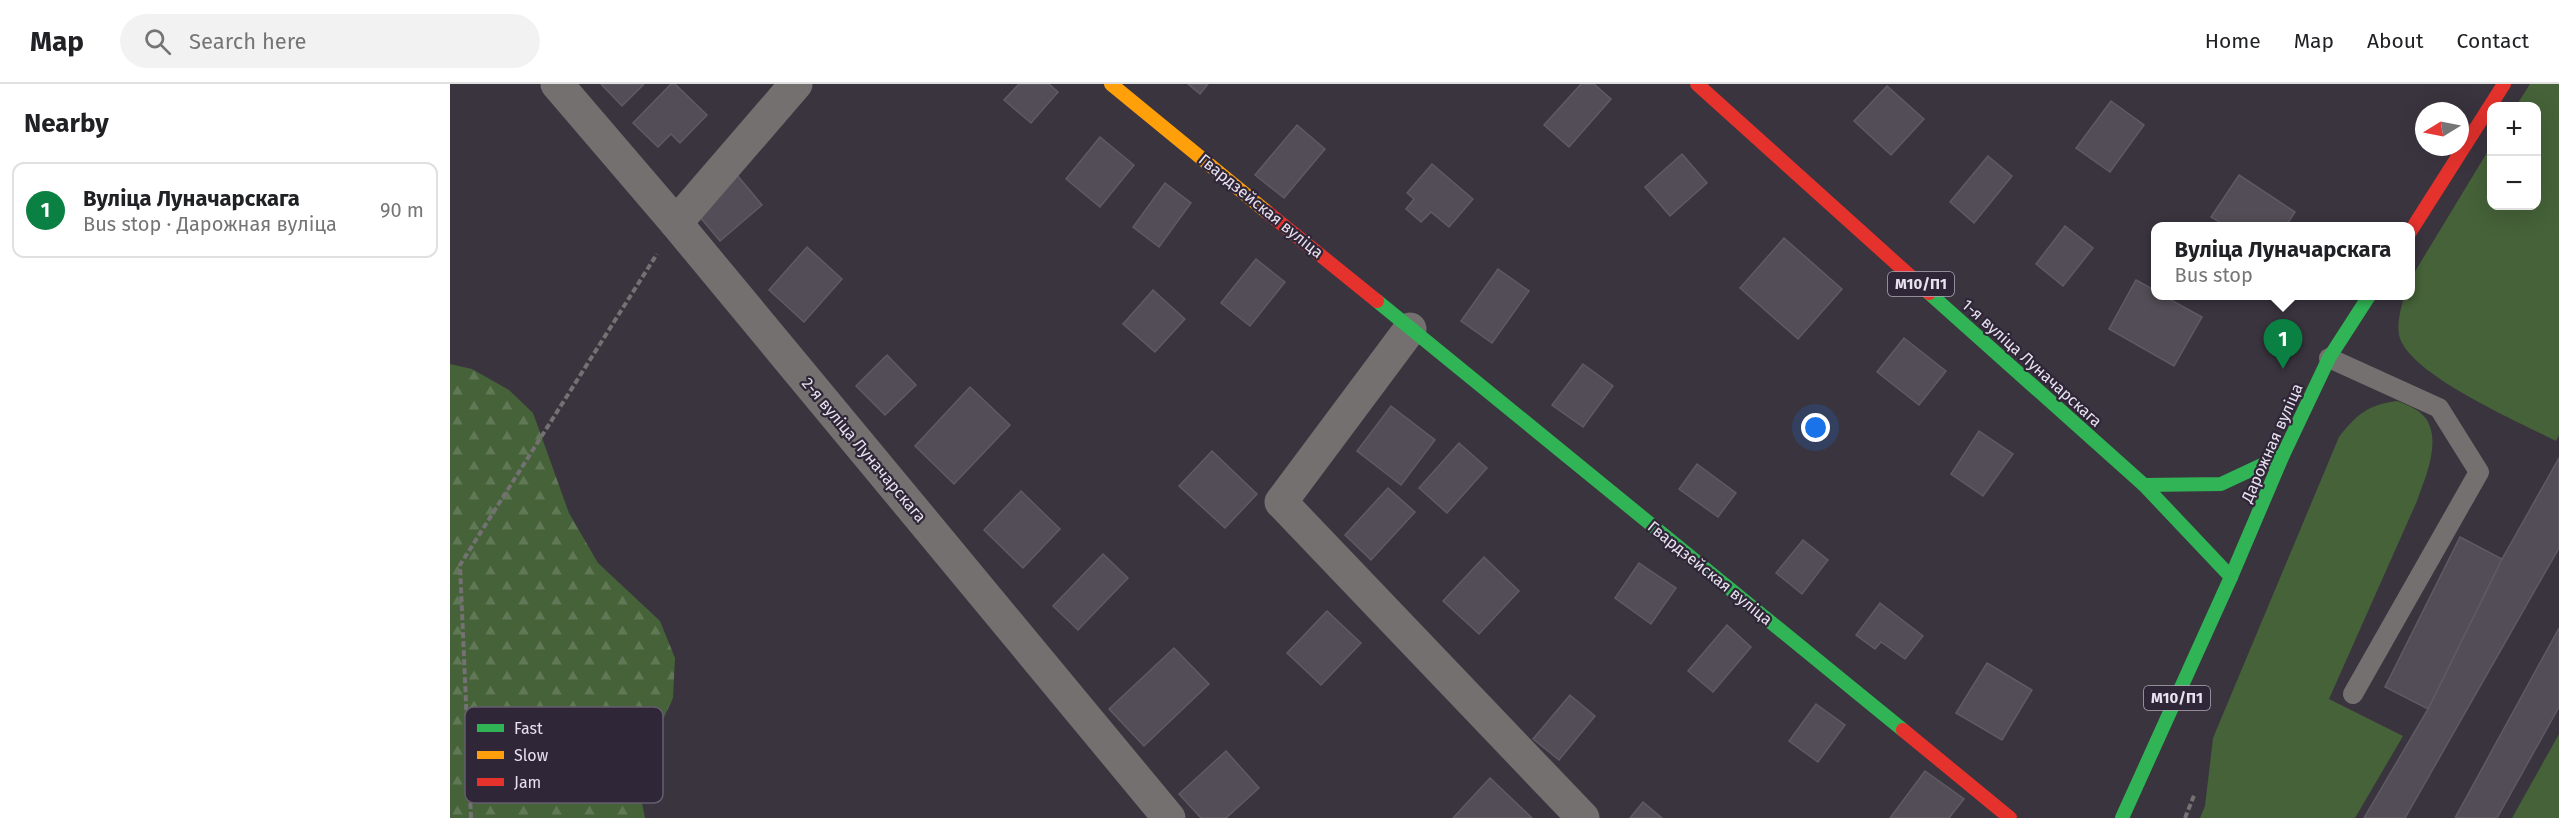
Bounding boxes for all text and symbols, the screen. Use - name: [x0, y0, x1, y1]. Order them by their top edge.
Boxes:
- search box: [120, 14, 540, 68]
- text: Map: [30, 25, 84, 58]
- icon: search: [141, 25, 174, 58]
- text: Search here: [189, 28, 307, 55]
- text: Home: [2205, 28, 2261, 54]
- text: Map: [2294, 28, 2334, 54]
- text: About: [2367, 28, 2424, 54]
- text: Contact: [2457, 28, 2529, 54]
- north arrow: [2415, 102, 2469, 156]
- map controls: [2487, 102, 2541, 210]
- button: +: [2487, 102, 2541, 156]
- text: Nearby: [24, 108, 109, 139]
- street label: Гвардзейская вуліца: [1195, 150, 1327, 262]
- button: −: [2487, 156, 2541, 210]
- text: Вуліца Луначарскага: [83, 185, 300, 212]
- text: 1: [41, 198, 50, 222]
- text: 90 m: [380, 198, 424, 222]
- text: Bus stop · Дарожная вуліца: [83, 212, 337, 236]
- popup: [2151, 222, 2415, 300]
- text: Вуліца Луначарскага: [2175, 236, 2391, 263]
- text: Bus stop: [2175, 263, 2253, 287]
- road number: М10/П1: [1888, 272, 1954, 296]
- street label: 1-я вуліца Луначарскага: [1958, 295, 2106, 431]
- pin: 1: [2264, 320, 2302, 369]
- street label: 2-я вуліца Луначарскага: [798, 374, 930, 526]
- street label: Дарожная вуліца: [2237, 381, 2307, 506]
- your location: [1801, 413, 1830, 442]
- street label: Гвардзейская вуліца: [1644, 517, 1776, 629]
- road number: М10/П1: [2144, 686, 2210, 710]
- legend: [465, 707, 663, 803]
- text: Fast: [514, 719, 543, 738]
- text: Slow: [514, 746, 549, 765]
- text: Jam: [514, 773, 541, 792]

